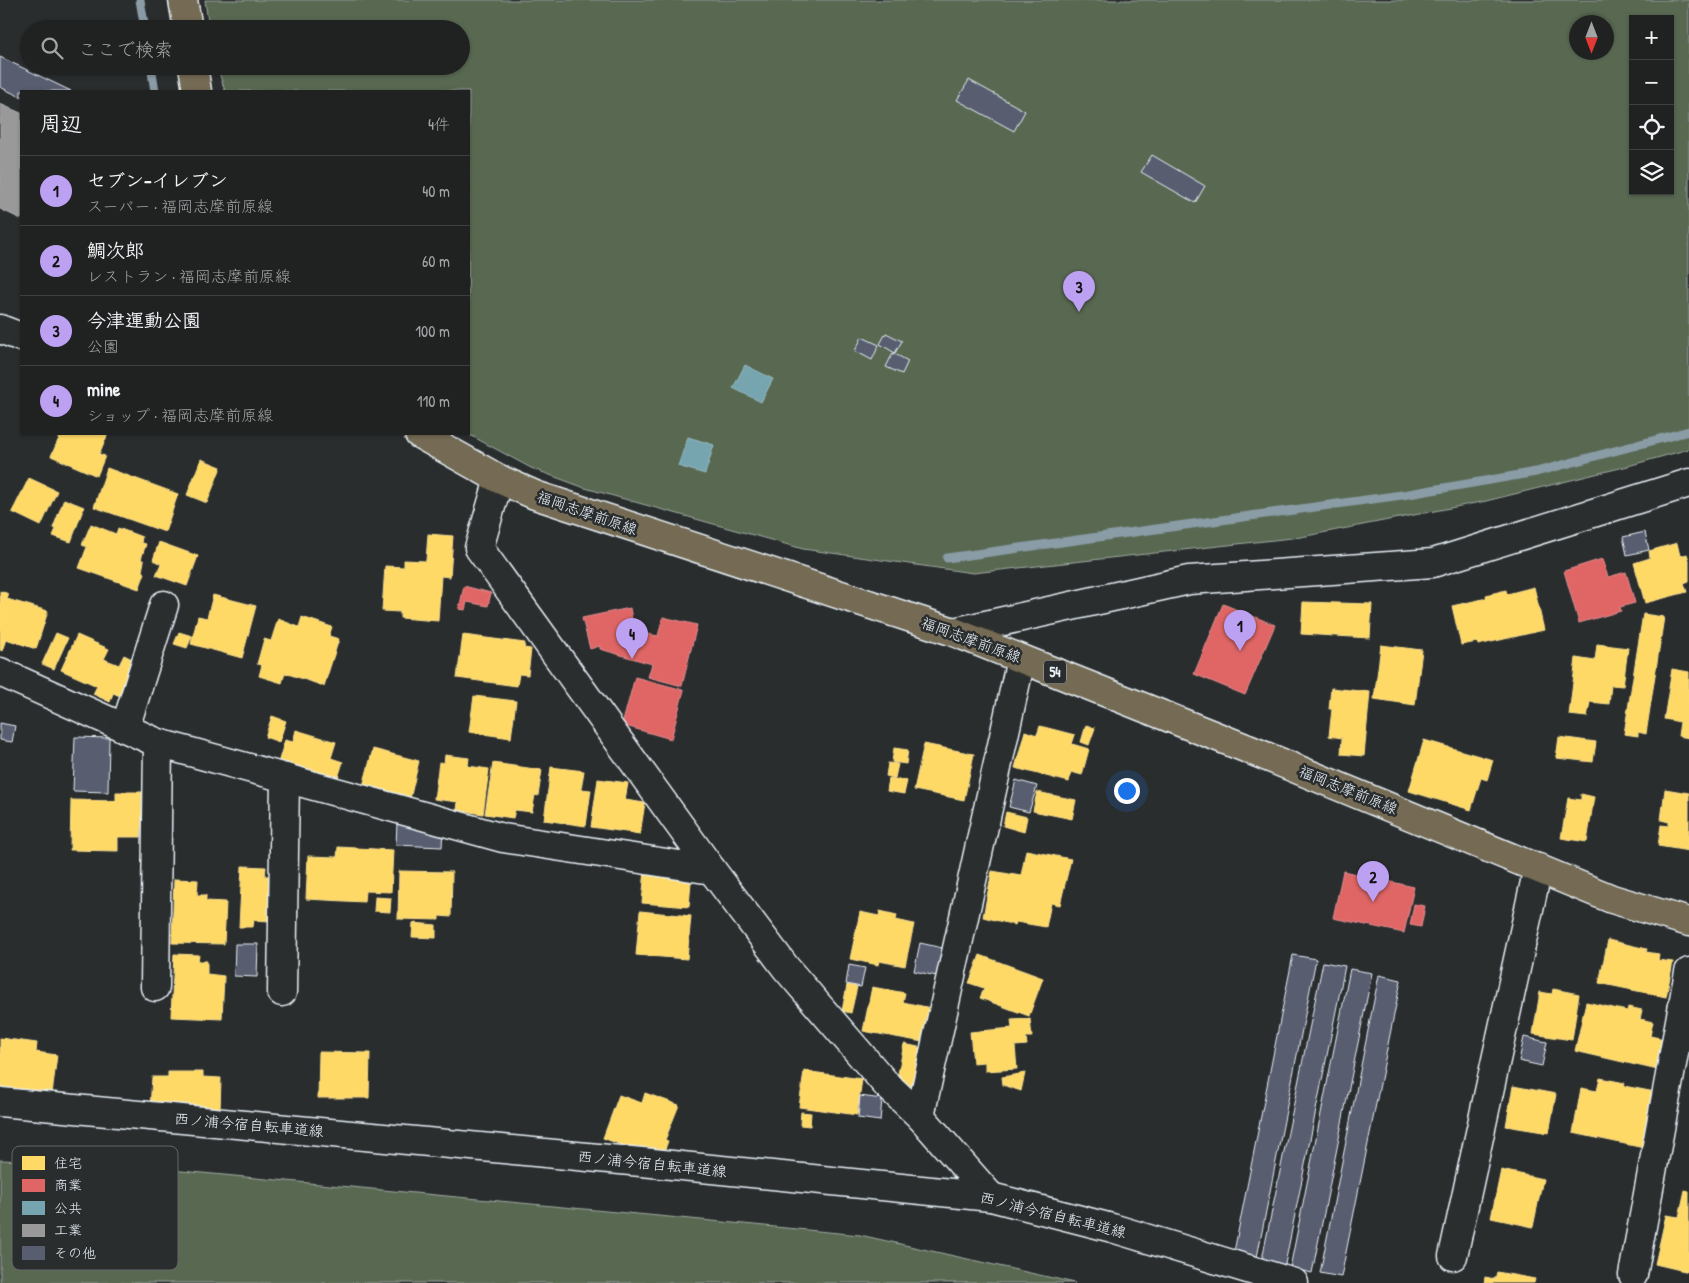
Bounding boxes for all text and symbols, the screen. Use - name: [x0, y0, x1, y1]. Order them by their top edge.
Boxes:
- north arrow: [1569, 15, 1614, 60]
- map controls: [1629, 15, 1674, 195]
- button: +: [1629, 15, 1674, 60]
- search box: [20, 20, 470, 75]
- icon: search: [38, 34, 66, 62]
- text: ここで検索: [78, 36, 173, 62]
- button: −: [1629, 60, 1674, 105]
- button: locate: [1629, 105, 1674, 150]
- text: 周辺: [40, 109, 82, 138]
- text: 4件: [428, 113, 450, 135]
- button: layers: [1629, 150, 1674, 195]
- text: セブン-イレブン: [87, 167, 228, 193]
- text: 1: [53, 180, 59, 202]
- text: 40 m: [422, 180, 450, 202]
- text: スーパー · 福岡志摩前原線: [87, 195, 273, 217]
- text: 鯛次郎: [87, 237, 144, 263]
- text: 2: [52, 250, 60, 272]
- text: 60 m: [422, 250, 450, 272]
- text: レストラン · 福岡志摩前原線: [87, 265, 291, 287]
- pin: 3: [1063, 271, 1095, 312]
- text: 今津運動公園: [87, 307, 201, 333]
- text: 3: [52, 320, 60, 342]
- text: 100 m: [415, 320, 450, 342]
- text: 公園: [87, 335, 119, 357]
- text: mine: [87, 376, 120, 402]
- text: 4: [53, 390, 59, 412]
- text: 110 m: [417, 390, 450, 412]
- text: ショップ · 福岡志摩前原線: [87, 404, 273, 426]
- street label: 福岡志摩前原線: [534, 486, 640, 540]
- pin: 1: [1224, 610, 1256, 651]
- street label: 福岡志摩前原線: [918, 612, 1024, 667]
- pin: 4: [616, 618, 648, 659]
- road number: 54: [1044, 660, 1066, 684]
- street label: 福岡志摩前原線: [1296, 760, 1401, 819]
- your location: [1114, 778, 1140, 804]
- pin: 2: [1357, 861, 1389, 902]
- street label: 西ノ浦今宿自転車道線: [173, 1108, 325, 1141]
- street label: 西ノ浦今宿自転車道線: [576, 1145, 728, 1182]
- legend: [12, 1146, 178, 1270]
- text: 住宅: [54, 1153, 82, 1172]
- text: 商業: [54, 1175, 82, 1194]
- street label: 西ノ浦今宿自転車道線: [978, 1186, 1128, 1243]
- text: 公共: [54, 1198, 82, 1217]
- text: 工業: [54, 1220, 82, 1239]
- text: その他: [54, 1243, 96, 1262]

